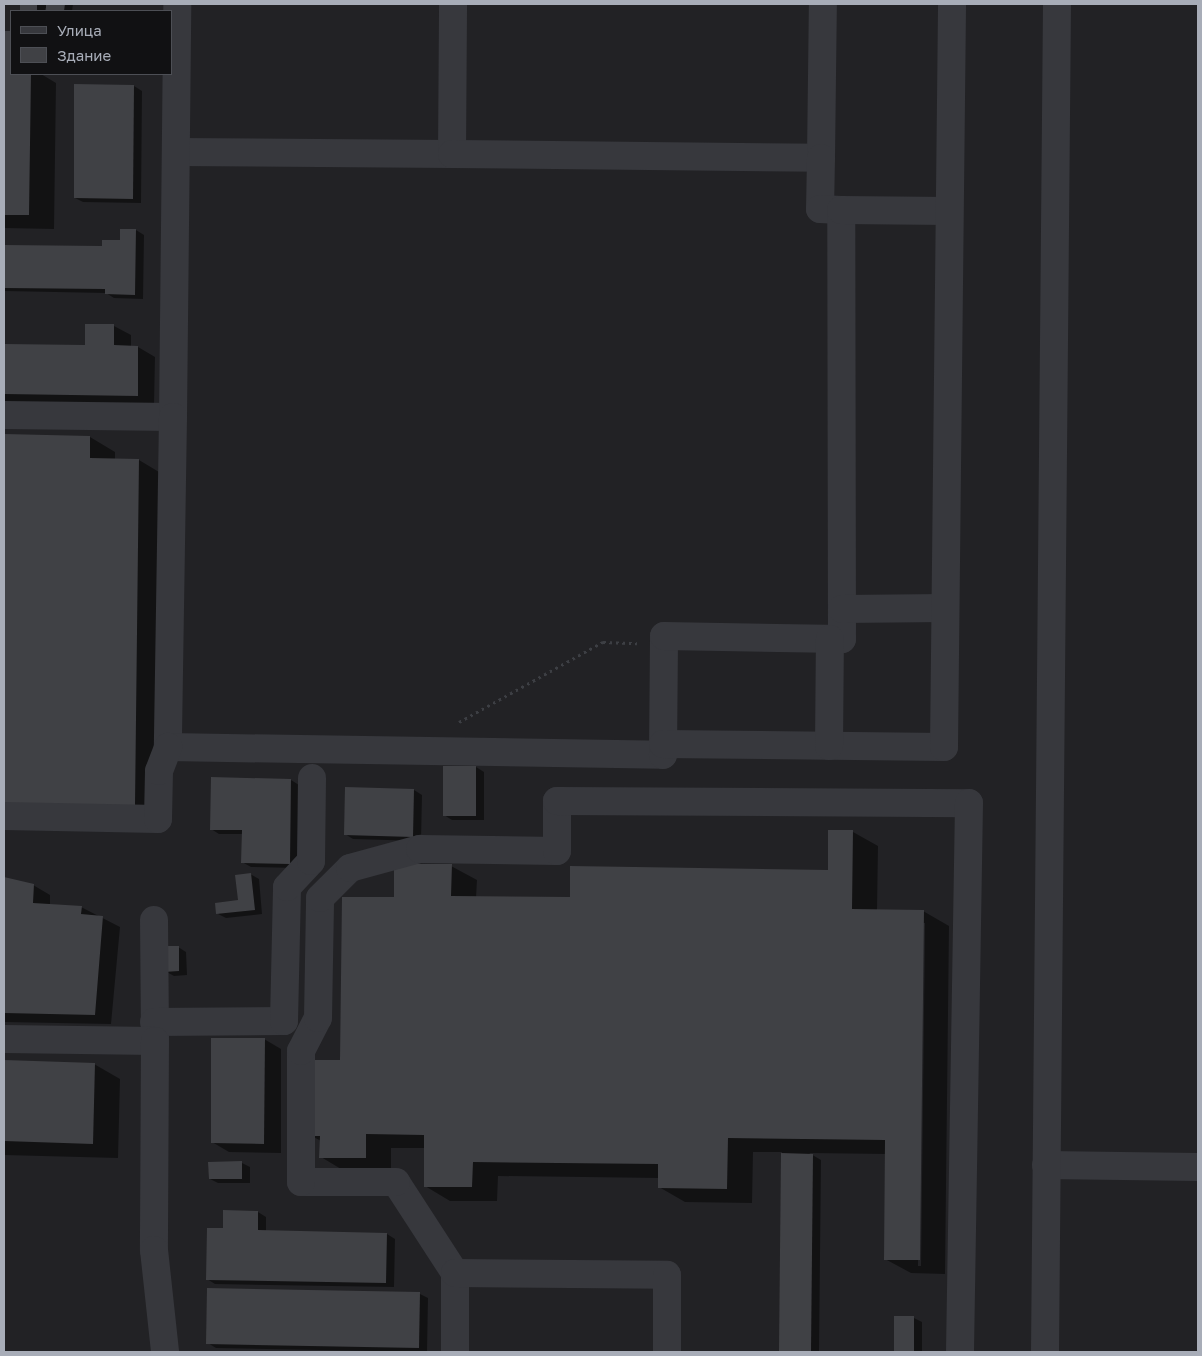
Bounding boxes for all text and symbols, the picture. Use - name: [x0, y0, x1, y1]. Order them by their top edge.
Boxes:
- legend: [10, 10, 172, 75]
- text: Улица: [57, 21, 102, 39]
- text: Здание: [57, 46, 111, 64]

